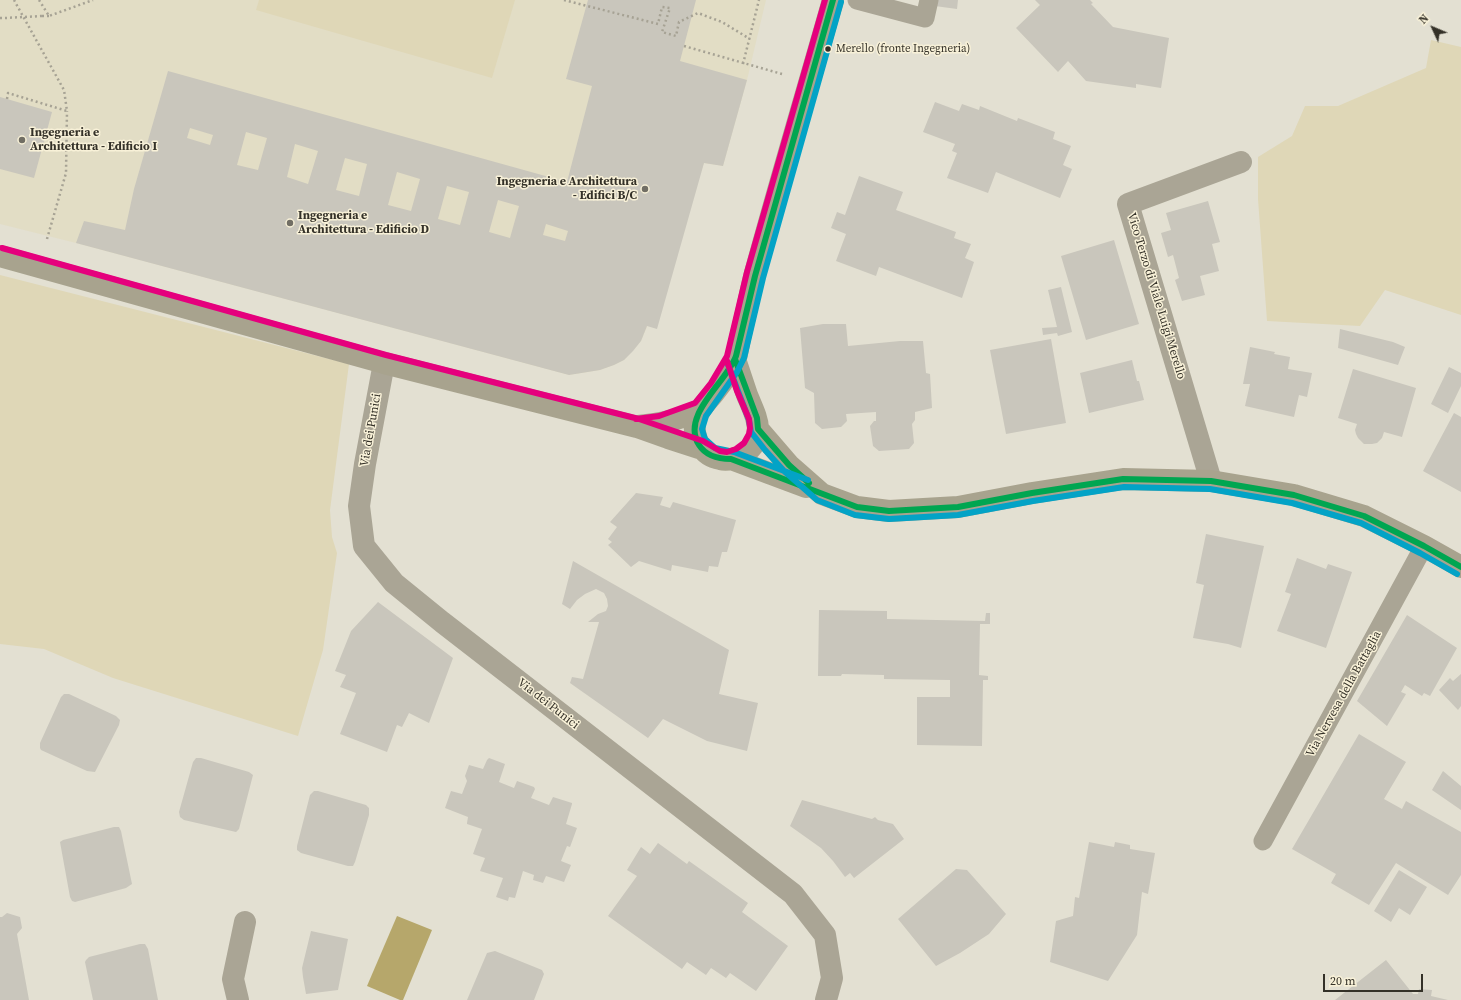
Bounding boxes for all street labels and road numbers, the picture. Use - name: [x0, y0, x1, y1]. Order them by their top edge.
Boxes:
- street label: Vico Terzo di Viale Luigi Merello: [1124, 211, 1188, 381]
- street label: Via dei Punici: [357, 392, 385, 468]
- street label: Via Nervesa della Battaglia: [1303, 628, 1385, 760]
- street label: Via dei Punici: [514, 676, 582, 732]

